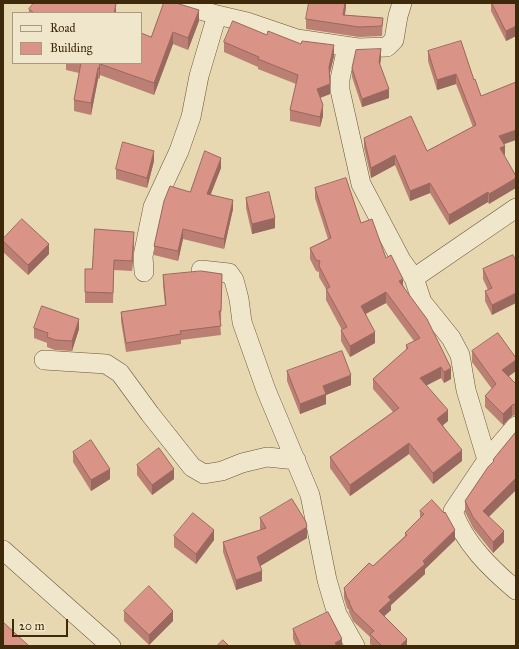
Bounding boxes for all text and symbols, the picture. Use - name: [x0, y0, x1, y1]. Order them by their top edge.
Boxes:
- legend: [12, 12, 142, 64]
- text: Road: [50, 21, 76, 35]
- text: Building: [50, 41, 92, 55]
- scale bar: [14, 611, 70, 637]
- text: 20 m: [19, 619, 45, 633]

